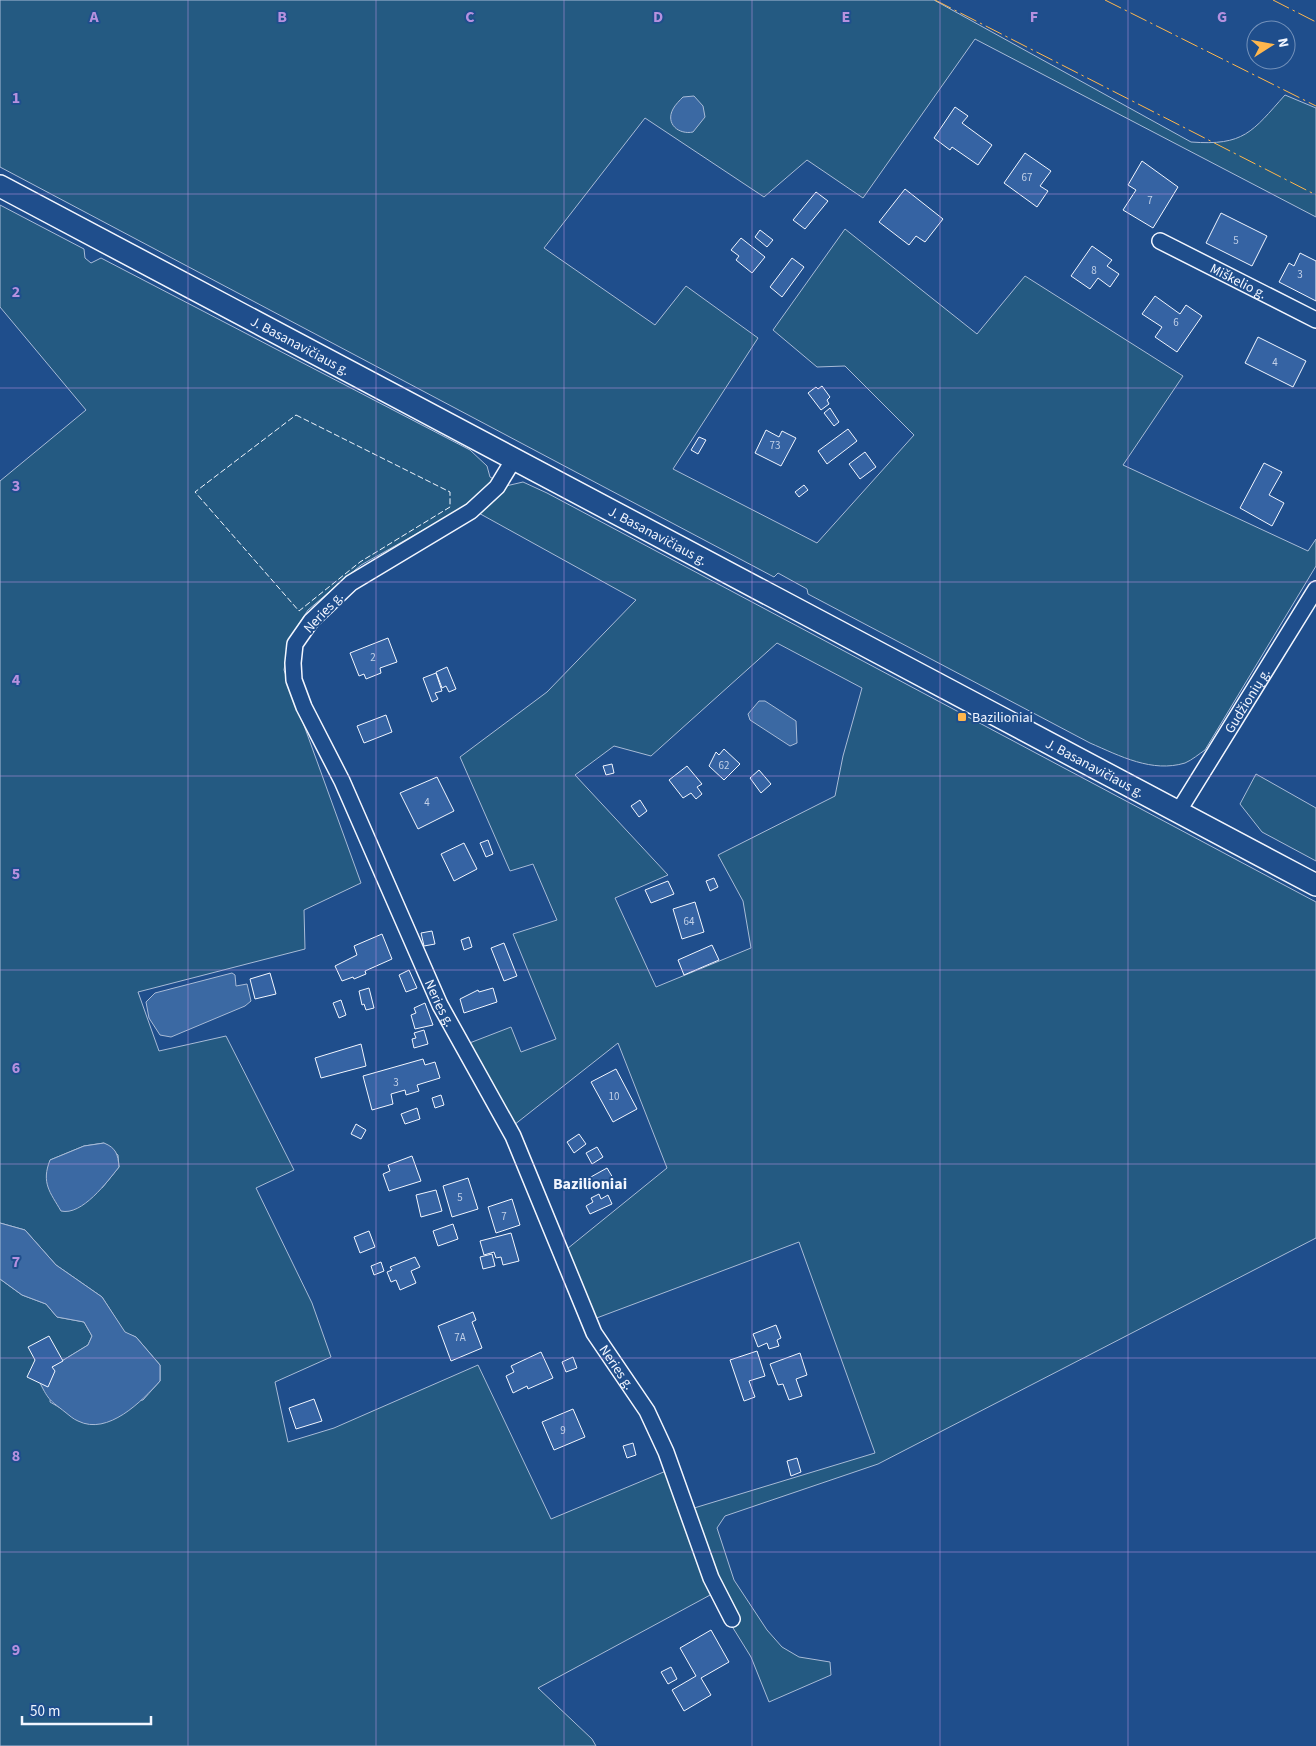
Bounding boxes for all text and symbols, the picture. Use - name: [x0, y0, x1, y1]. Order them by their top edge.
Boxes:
- text: A: [88, 6, 99, 28]
- text: B: [277, 6, 287, 28]
- text: C: [465, 6, 475, 28]
- text: D: [653, 6, 663, 28]
- text: E: [842, 6, 850, 28]
- text: F: [1030, 6, 1038, 28]
- text: G: [1217, 6, 1227, 28]
- north arrow: [1246, 20, 1296, 70]
- text: N: [1272, 36, 1293, 49]
- text: 1: [12, 87, 20, 109]
- house number: 67: [1022, 170, 1032, 185]
- house number: 7: [1147, 193, 1153, 208]
- house number: 5: [1233, 233, 1239, 248]
- street label: Miškelio g.: [1206, 259, 1270, 304]
- house number: 8: [1091, 263, 1097, 278]
- house number: 3: [1297, 267, 1303, 282]
- text: 2: [12, 281, 20, 303]
- street label: J. Basanavičiaus g.: [247, 312, 353, 381]
- house number: 6: [1173, 315, 1179, 330]
- house number: 4: [1272, 355, 1278, 370]
- house number: 73: [770, 438, 780, 453]
- text: 3: [12, 475, 20, 497]
- street label: J. Basanavičiaus g.: [604, 502, 710, 571]
- street label: Neries g.: [299, 587, 348, 638]
- house number: 2: [370, 650, 376, 665]
- street label: Gudžionių g.: [1220, 665, 1276, 738]
- text: 4: [12, 669, 21, 691]
- place label: Bazilioniai: [972, 708, 1033, 728]
- marker: Bazilioniai: [956, 711, 968, 723]
- street label: J. Basanavičiaus g.: [1042, 734, 1148, 803]
- house number: 62: [719, 758, 729, 773]
- house number: 4: [424, 795, 430, 810]
- text: 5: [12, 863, 20, 885]
- house number: 64: [684, 914, 695, 929]
- street label: Neries g.: [419, 977, 459, 1031]
- text: 6: [12, 1057, 20, 1079]
- house number: 3: [393, 1075, 399, 1090]
- house number: 10: [609, 1089, 619, 1104]
- district label: Bazilioniai: [553, 1173, 627, 1195]
- house number: 5: [457, 1190, 463, 1205]
- house number: 7: [501, 1209, 507, 1224]
- text: 7: [12, 1251, 20, 1273]
- house number: 7A: [454, 1330, 466, 1345]
- street label: Neries g.: [594, 1341, 639, 1394]
- house number: 9: [560, 1423, 566, 1438]
- text: 8: [12, 1445, 20, 1467]
- text: 9: [12, 1639, 20, 1661]
- scale bar: [22, 1694, 151, 1726]
- text: 50 m: [30, 1701, 60, 1722]

